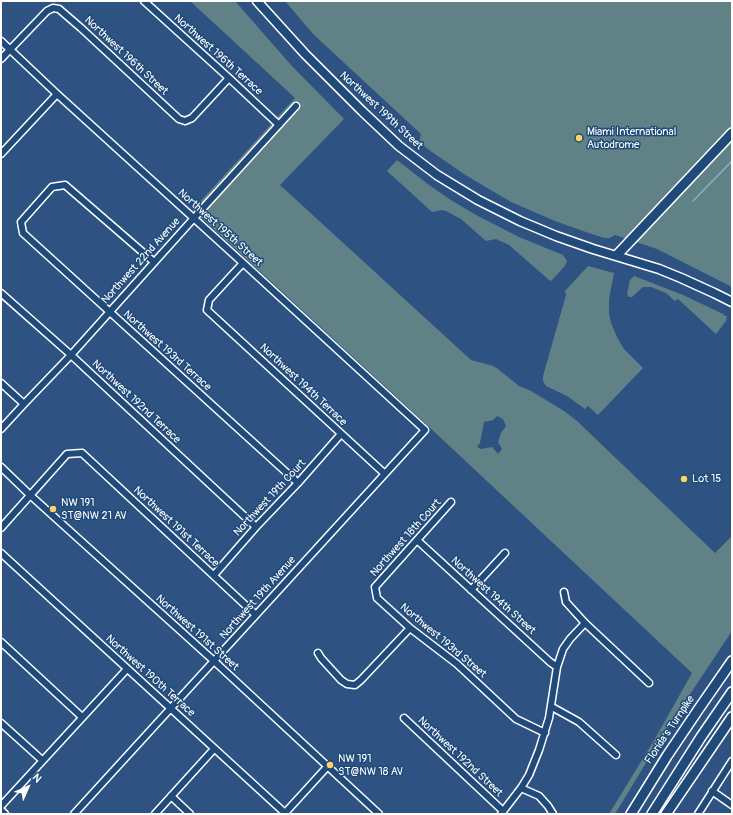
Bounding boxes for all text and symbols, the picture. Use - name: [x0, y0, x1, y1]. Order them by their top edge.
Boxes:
- street label: Northwest 196th Terrace: [171, 12, 265, 98]
- street label: Northwest 196th Street: [81, 14, 171, 98]
- street label: Northwest 199th Street: [337, 69, 425, 153]
- place label: Miami International Autodrome: [587, 125, 676, 151]
- marker: Miami International Autodrome: [574, 133, 584, 143]
- street label: Northwest 195th Street: [175, 187, 265, 269]
- street label: Northwest 22nd Avenue: [99, 215, 183, 307]
- street label: Northwest 193rd Terrace: [120, 308, 214, 394]
- street label: Northwest 194th Terrace: [257, 341, 349, 429]
- street label: Northwest 192nd Terrace: [89, 357, 183, 447]
- street label: Northwest 19th Court: [231, 457, 309, 539]
- place label: Lot 15: [692, 472, 721, 486]
- marker: Lot 15: [679, 474, 689, 484]
- street label: Northwest 191st Terrace: [130, 484, 222, 570]
- place label: NW 191 ST@NW 21 AV: [61, 496, 127, 522]
- street label: Northwest 18th Court: [368, 496, 444, 580]
- marker: NW 191 ST@NW 21 AV: [48, 504, 58, 514]
- street label: Northwest 19th Avenue: [217, 554, 299, 642]
- street label: Northwest 194th Street: [448, 554, 538, 638]
- street label: Northwest 191st Street: [153, 592, 241, 674]
- street label: Northwest 193rd Street: [397, 601, 489, 681]
- street label: Northwest 190th Terrace: [103, 632, 197, 720]
- street label: Florida's Turnpike: [642, 693, 698, 767]
- street label: Northwest 192nd Street: [415, 714, 505, 800]
- place label: NW 191 ST@NW 18 AV: [338, 752, 403, 778]
- marker: NW 191 ST@NW 18 AV: [325, 760, 335, 770]
- north arrow: [8, 767, 48, 807]
- text: N: [30, 771, 44, 785]

